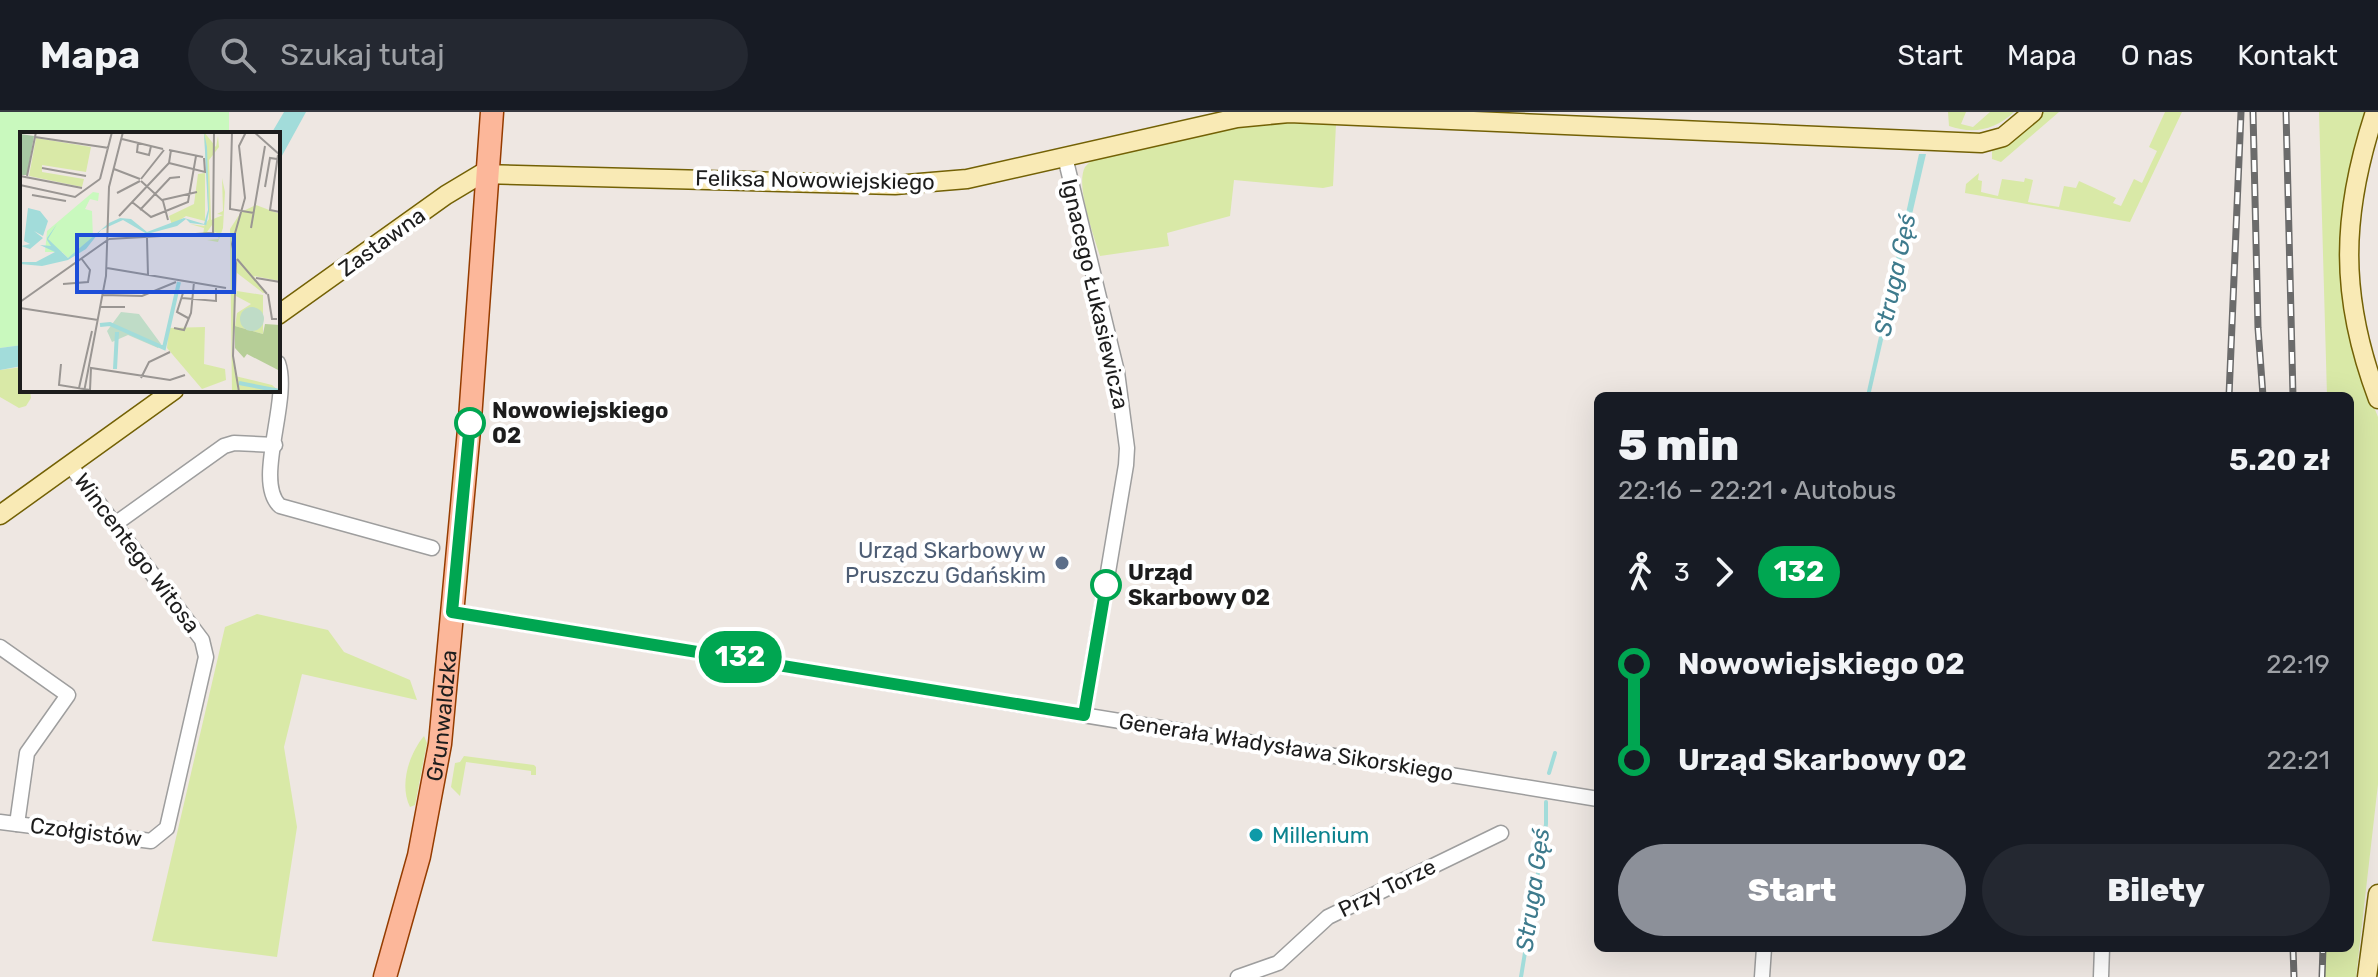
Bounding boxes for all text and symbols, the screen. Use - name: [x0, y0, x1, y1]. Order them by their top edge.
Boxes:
- search box: [188, 19, 748, 91]
- text: Mapa: [40, 32, 140, 78]
- icon: search: [216, 33, 260, 77]
- text: Szukaj tutaj: [280, 37, 445, 73]
- text: Start: [1898, 39, 1963, 72]
- text: Mapa: [2007, 39, 2077, 72]
- text: O nas: [2121, 39, 2193, 72]
- text: Kontakt: [2237, 39, 2338, 72]
- inset map: [20, 132, 280, 392]
- street label: Feliksa Nowowiejskiego: [695, 164, 935, 196]
- street label: Ignacego Łukasiewicza: [1055, 176, 1135, 412]
- street label: Zastawna: [333, 202, 431, 282]
- water label: Struga Gęś: [1868, 211, 1922, 339]
- place label: Nowowiejskiego 02: [492, 397, 668, 449]
- marker: Nowowiejskiego 02: [455, 408, 485, 438]
- text: 5 min: [1618, 419, 1739, 471]
- text: 5.20 zł: [2229, 442, 2330, 478]
- street label: Wincentego Witosa: [68, 468, 206, 638]
- text: 22:16 – 22:21 · Autobus: [1618, 475, 1896, 506]
- place label: Urząd Skarbowy w Pruszczu Gdańskim: [845, 537, 1046, 589]
- icon: walk: [1618, 550, 1662, 594]
- icon: forward: [1702, 550, 1746, 594]
- marker: Urząd Skarbowy w Pruszczu Gdańskim: [1053, 554, 1071, 572]
- text: 132: [1774, 555, 1824, 588]
- text: 3: [1674, 557, 1690, 588]
- place label: Urząd Skarbowy 02: [1128, 559, 1270, 611]
- marker: Urząd Skarbowy 02: [1091, 570, 1121, 600]
- line badge: 132: [694, 631, 786, 683]
- text: 132: [715, 640, 765, 673]
- text: Nowowiejskiego 02: [1678, 646, 1965, 682]
- street label: Grunwaldzka: [420, 649, 462, 784]
- text: 22:19: [2266, 649, 2330, 680]
- street label: Generała Władysława Sikorskiego: [1117, 707, 1455, 787]
- text: Urząd Skarbowy 02: [1678, 742, 1967, 778]
- text: 22:21: [2266, 745, 2330, 776]
- street label: Czołgistów: [28, 812, 144, 852]
- place label: Millenium: [1272, 822, 1369, 849]
- marker: Millenium: [1247, 826, 1265, 844]
- water label: Struga Gęś: [1510, 827, 1556, 953]
- button: Start: [1618, 844, 1966, 936]
- button: Bilety: [1982, 844, 2330, 936]
- street label: Przy Torze: [1334, 853, 1440, 923]

